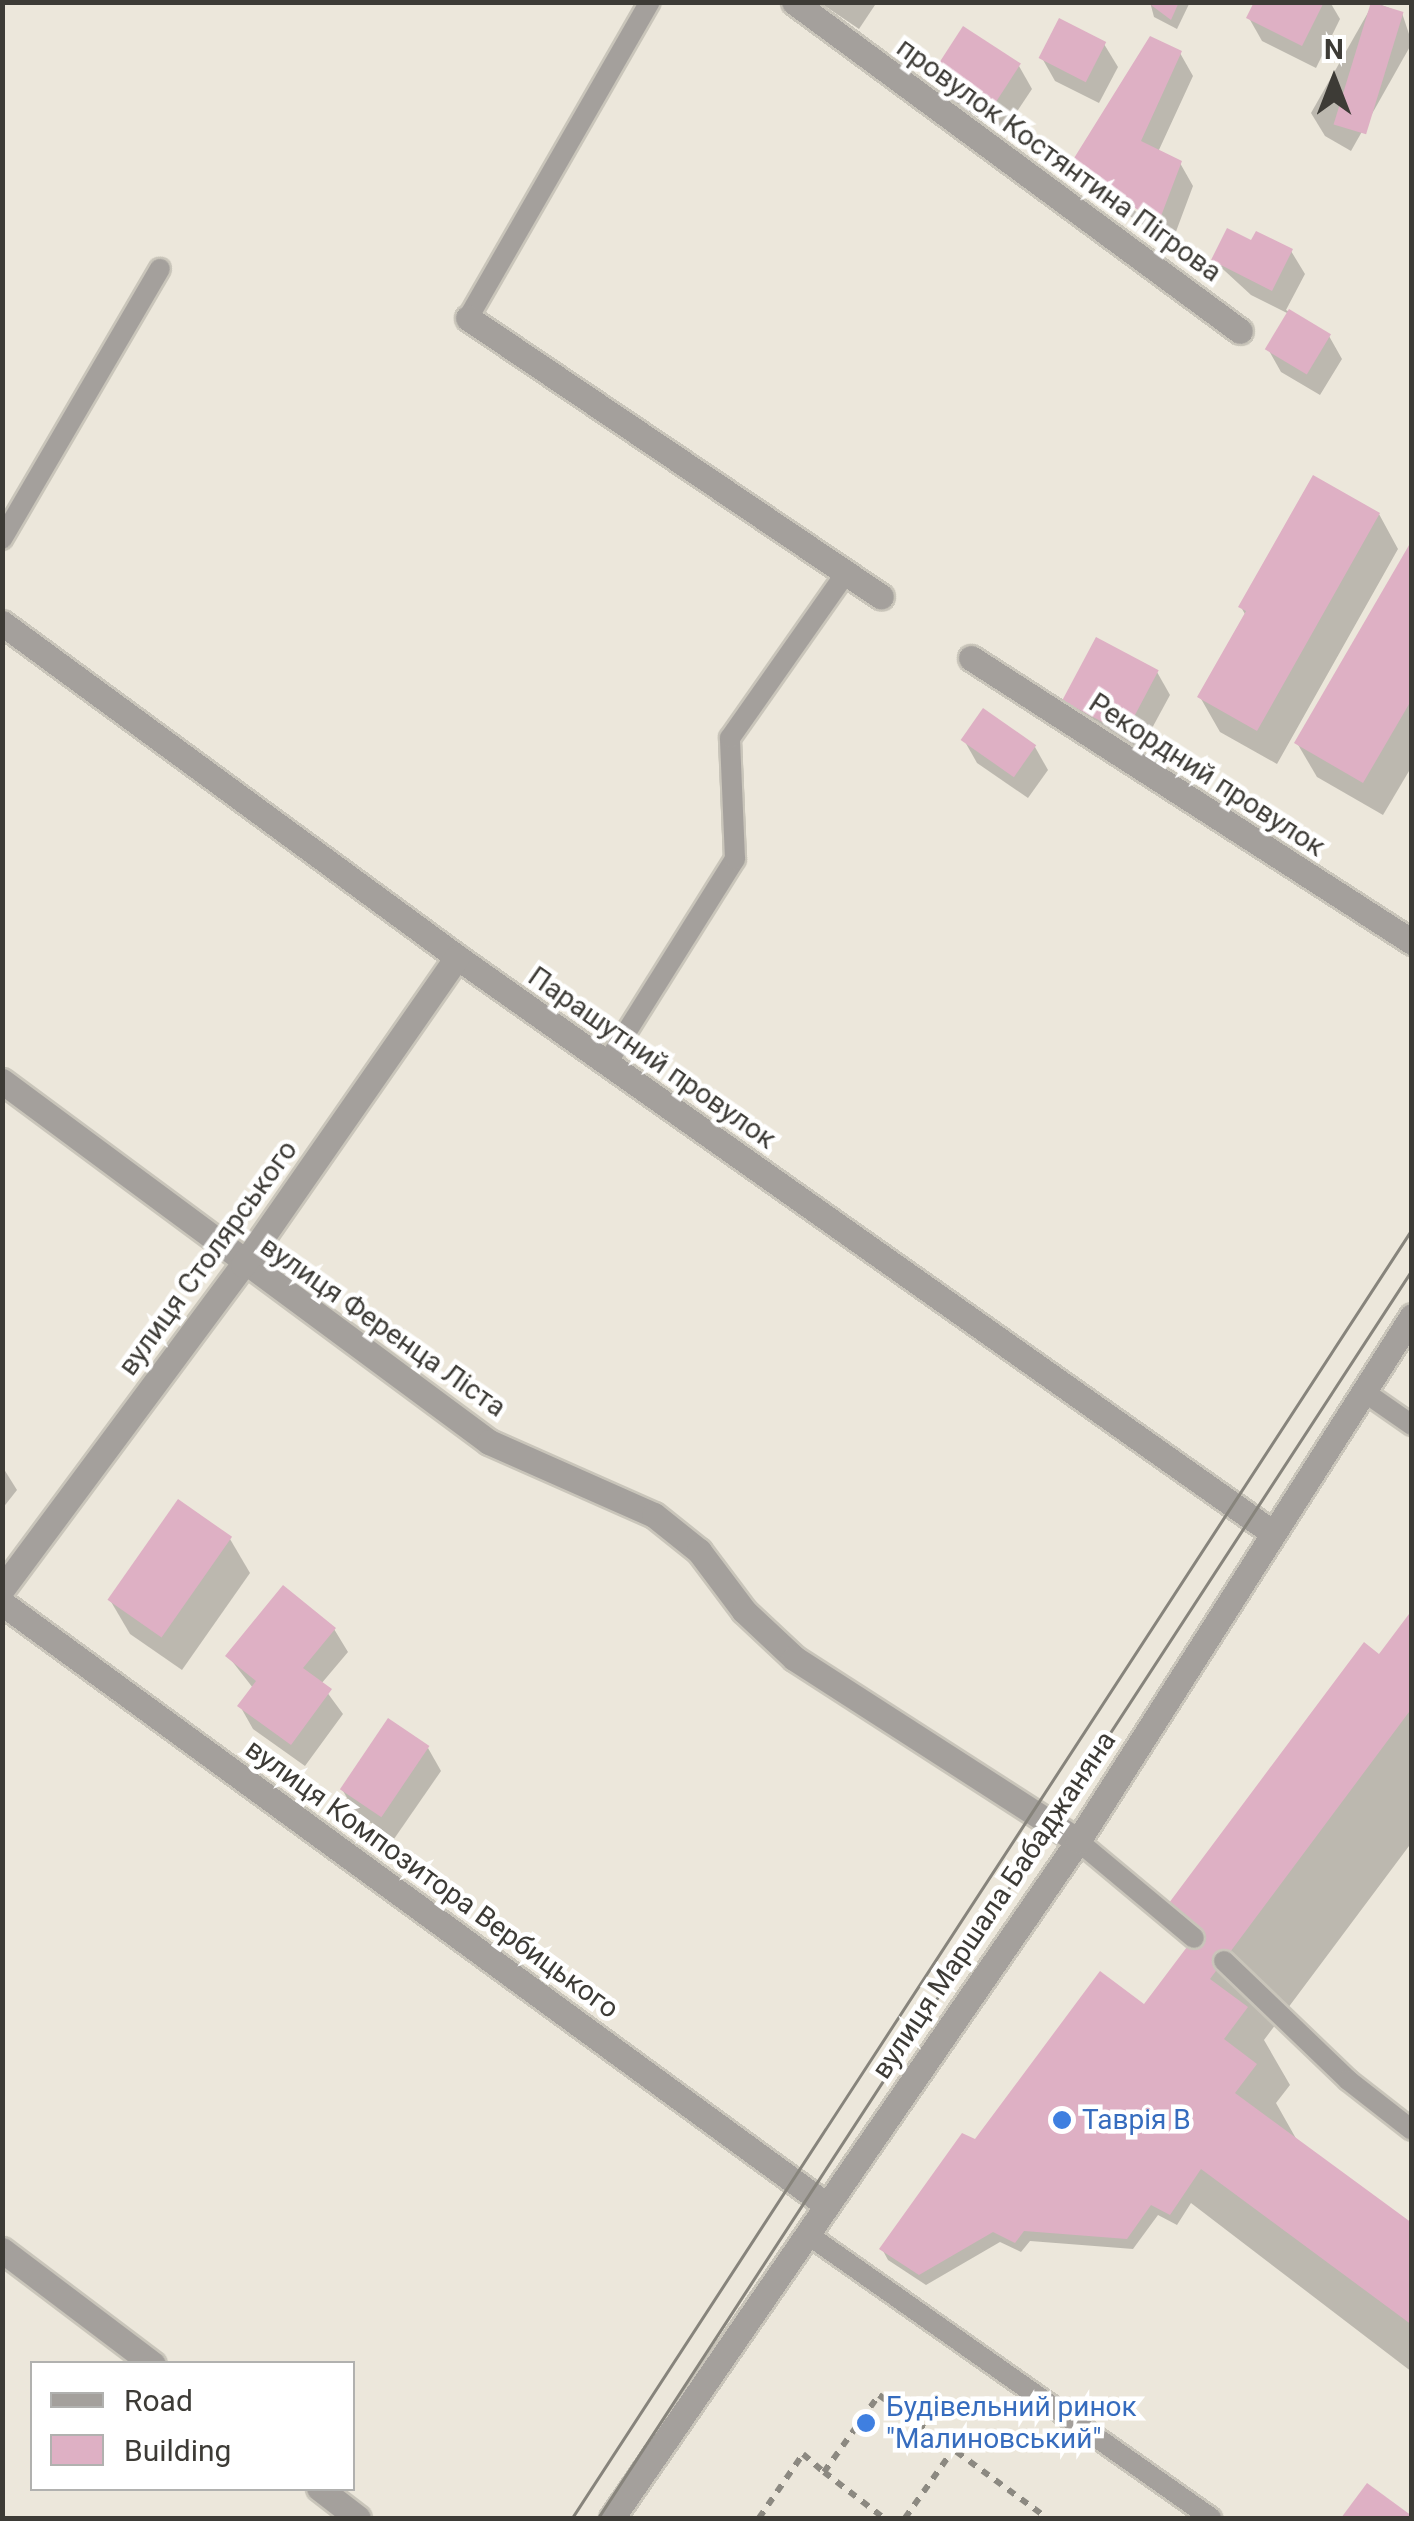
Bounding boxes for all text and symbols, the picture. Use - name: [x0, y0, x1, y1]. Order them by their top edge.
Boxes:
- north arrow: [1284, 30, 1384, 130]
- street label: провулок Костянтина Пігрова: [890, 31, 1228, 289]
- text: N: [1324, 33, 1344, 66]
- street label: Рекордний провулок: [1083, 686, 1331, 864]
- street label: Парашутний провулок: [522, 960, 782, 1156]
- street label: вулиця Столярського: [111, 1134, 305, 1382]
- street label: вулиця Ференца Ліста: [254, 1230, 512, 1424]
- street label: вулиця Маршала Бабаджаняна: [865, 1725, 1123, 2085]
- street label: вулиця Композитора Вербицького: [239, 1732, 625, 2026]
- place label: Таврія В: [1082, 2103, 1191, 2137]
- marker: Таврія В: [1051, 2109, 1073, 2131]
- legend: [30, 2361, 355, 2491]
- text: Road: [124, 2383, 193, 2418]
- place label: Будівельний ринок "Малиновський": [886, 2390, 1137, 2456]
- marker: Будівельний ринок "Малиновський": [855, 2412, 877, 2434]
- text: Building: [124, 2433, 231, 2468]

